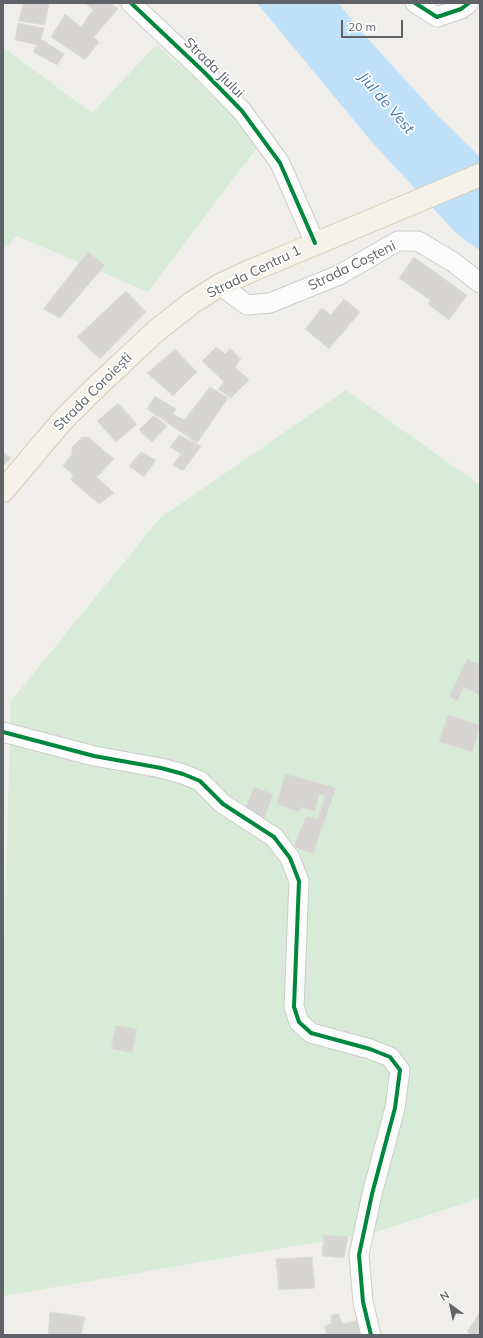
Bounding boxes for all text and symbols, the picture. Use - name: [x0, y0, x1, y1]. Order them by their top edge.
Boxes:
- scale bar: [343, 12, 405, 38]
- text: 20 m: [348, 19, 376, 34]
- street label: Strada Jiului: [180, 34, 248, 102]
- water label: Jiul de Vest: [354, 68, 418, 138]
- street label: Strada Coșteni: [305, 238, 399, 294]
- street label: Strada Centru 1: [204, 242, 304, 302]
- street label: Strada Coroiești: [50, 349, 136, 435]
- north arrow: [431, 1286, 471, 1326]
- text: N: [437, 1288, 452, 1304]

